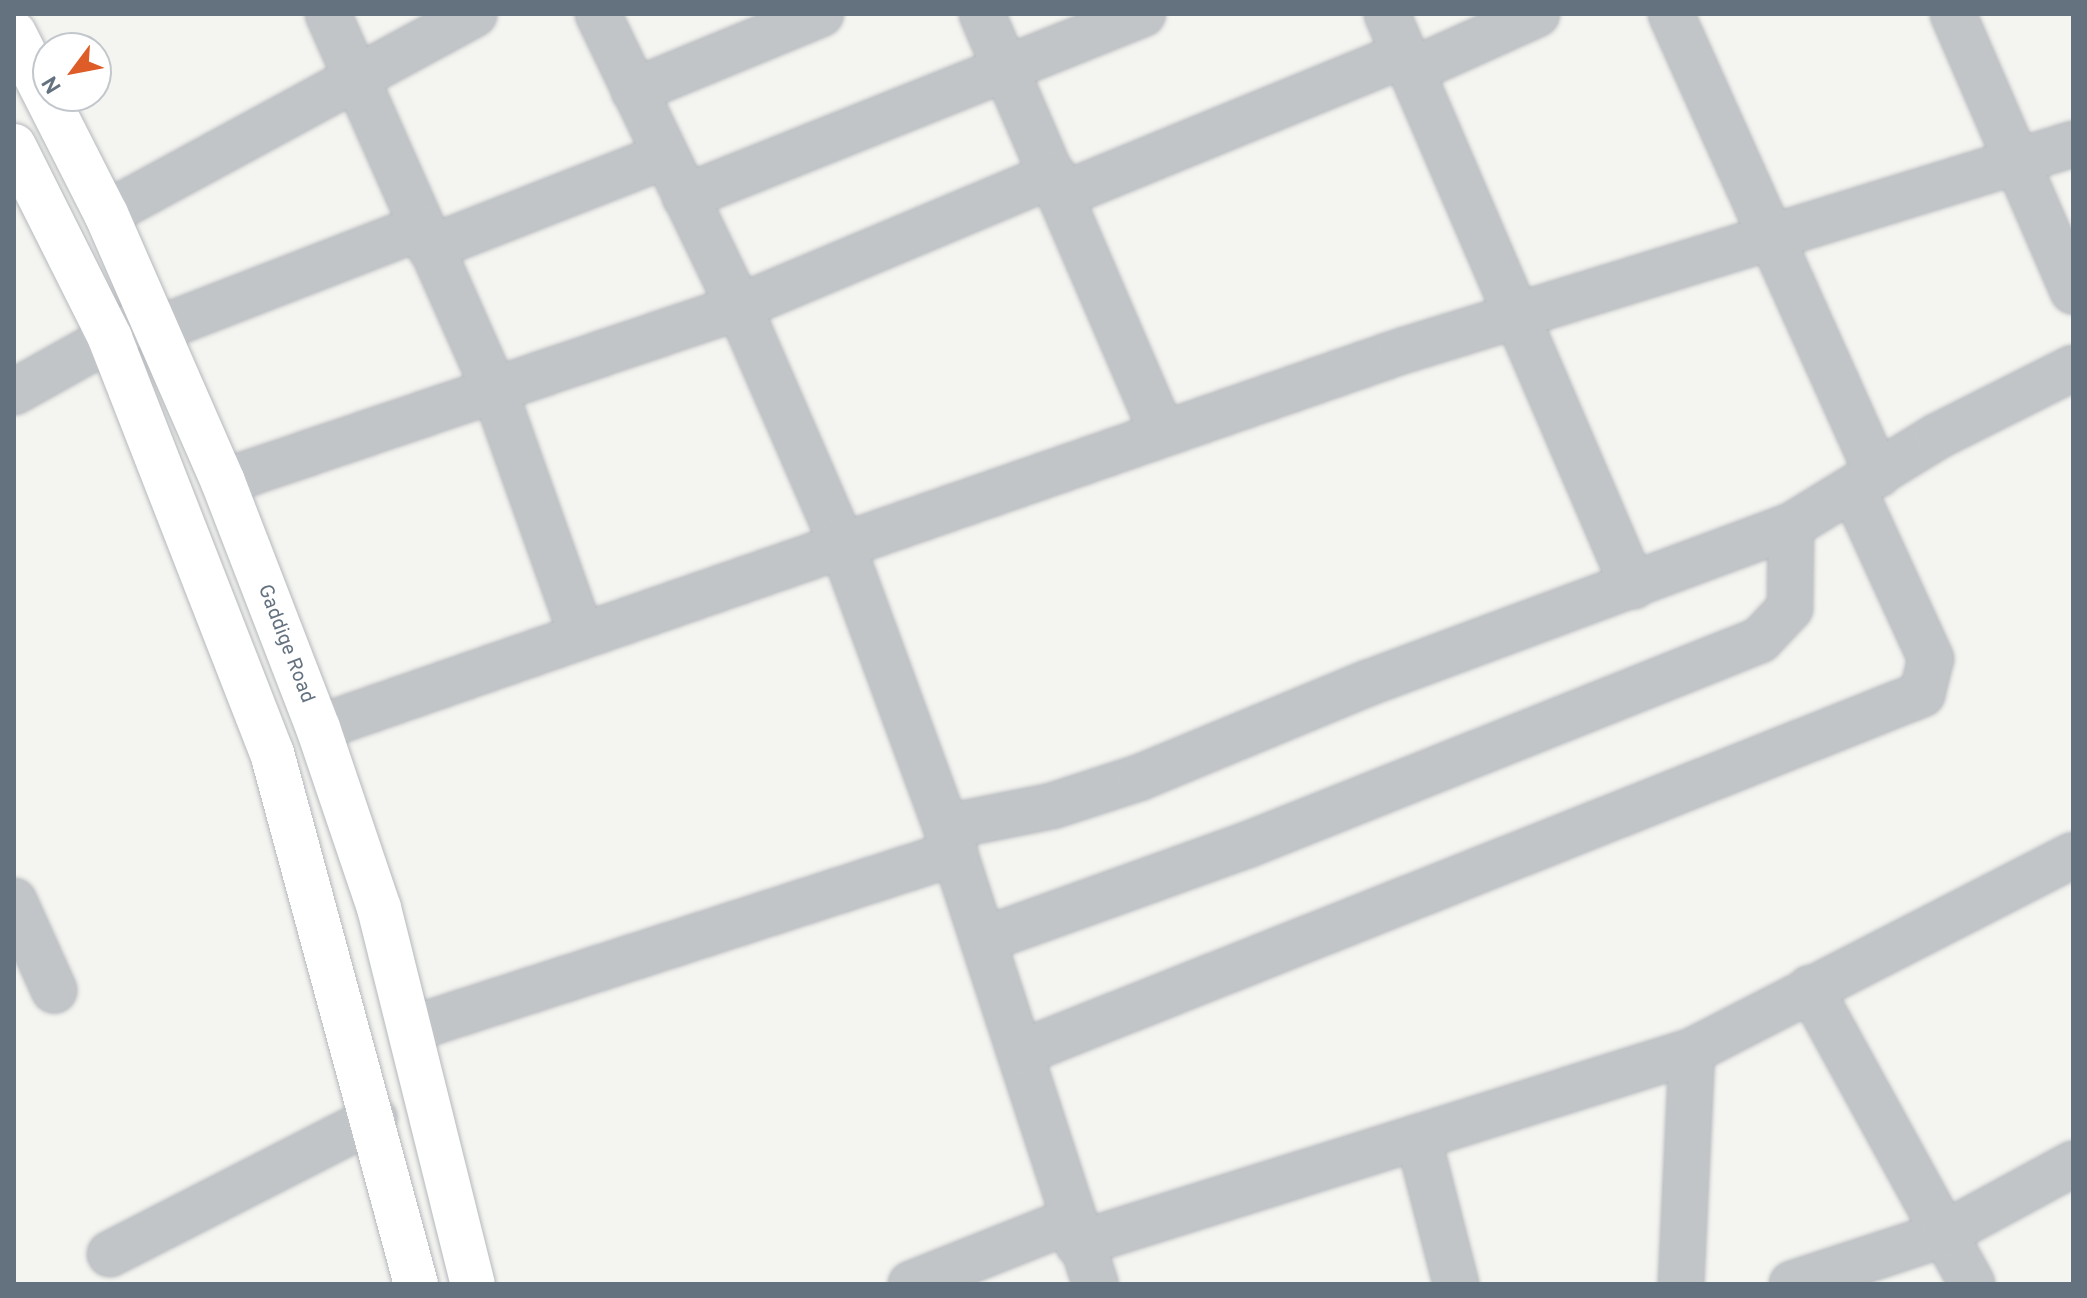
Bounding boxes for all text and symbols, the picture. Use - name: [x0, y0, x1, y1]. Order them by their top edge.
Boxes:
- north arrow: [32, 32, 112, 112]
- text: N: [37, 70, 69, 98]
- street label: Gaddige Road: [251, 581, 319, 707]

